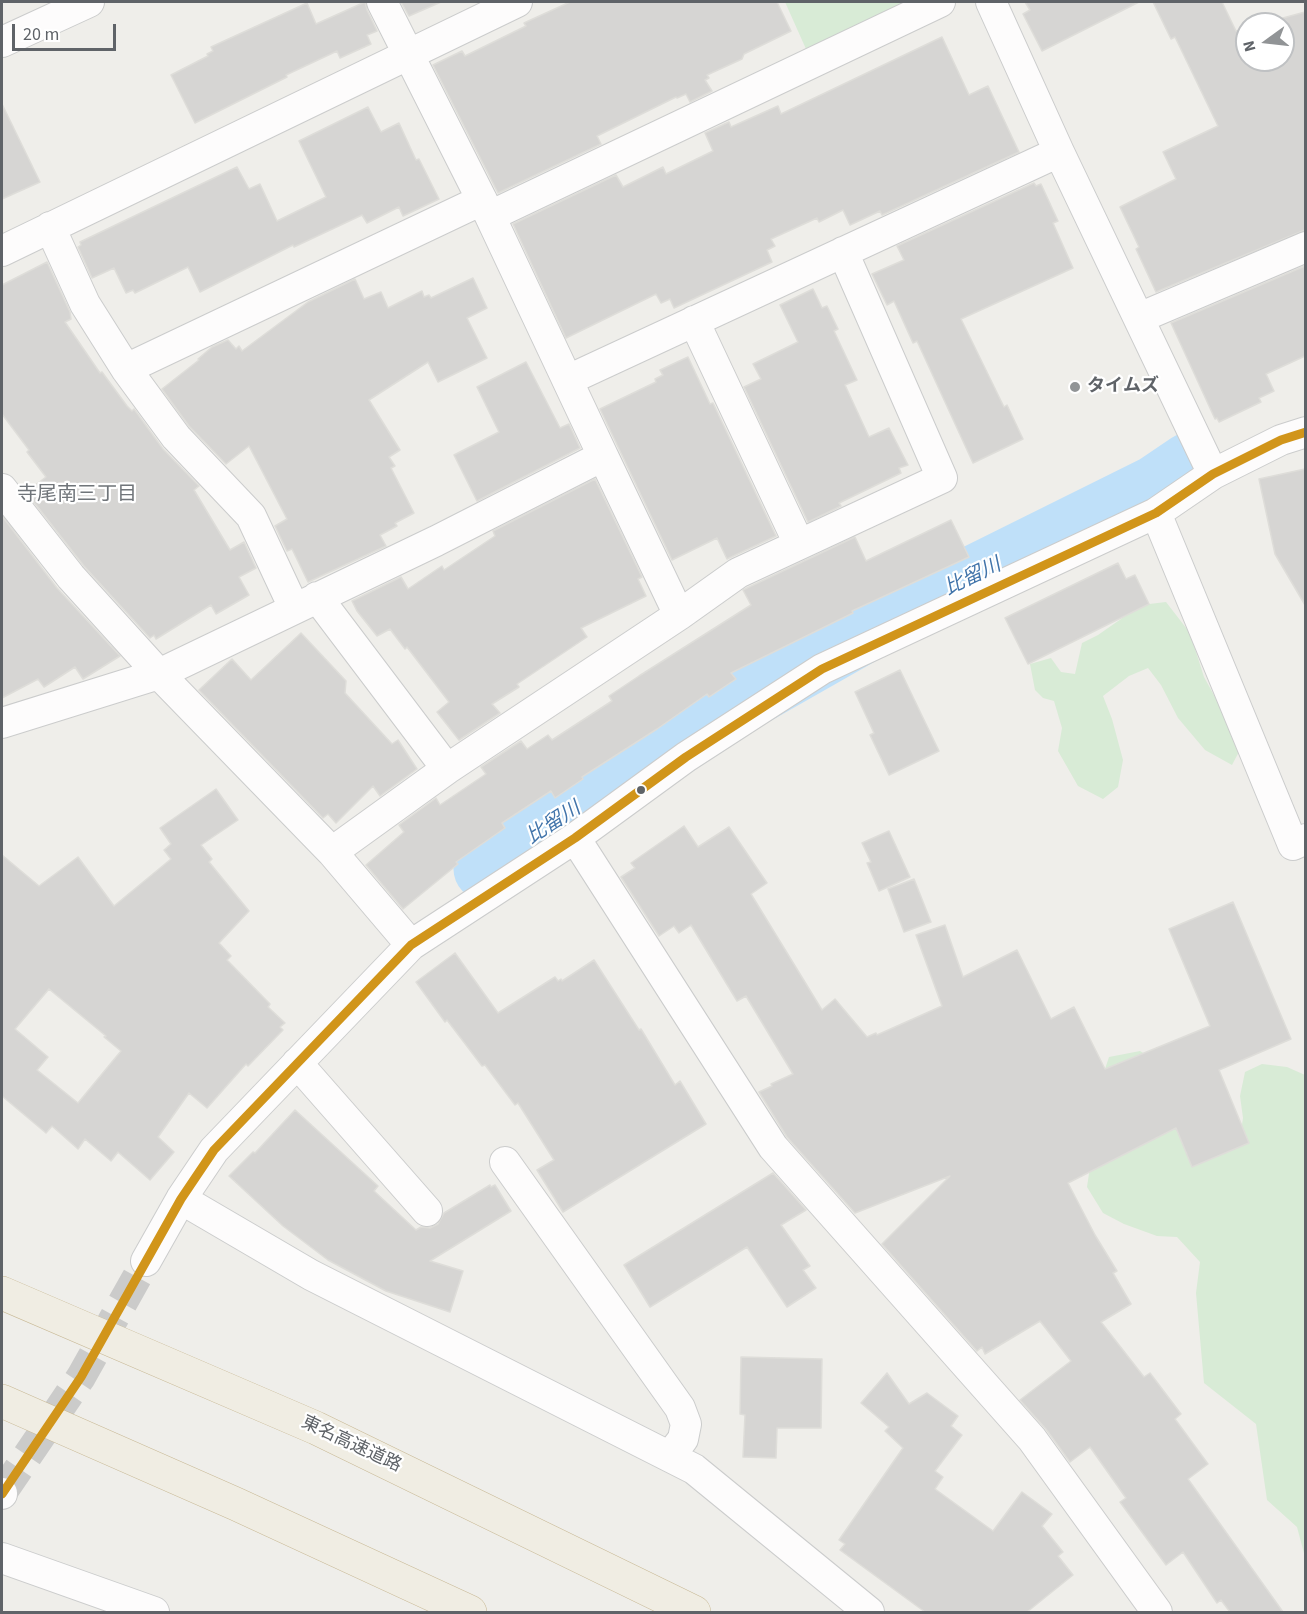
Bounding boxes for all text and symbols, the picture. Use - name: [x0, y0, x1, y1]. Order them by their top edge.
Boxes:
- scale bar: [15, 12, 118, 50]
- north arrow: [1235, 12, 1295, 72]
- text: 20 m: [23, 22, 59, 47]
- text: N: [1238, 38, 1262, 54]
- place label: タイムズ: [1087, 376, 1159, 398]
- marker: タイムズ: [1068, 380, 1082, 394]
- district label: 寺尾南三丁目: [17, 484, 137, 508]
- water label: 比留川: [941, 554, 1005, 602]
- unlabelled marker: [635, 784, 647, 796]
- water label: 比留川: [522, 798, 586, 850]
- street label: 東名高速道路: [297, 1412, 405, 1478]

